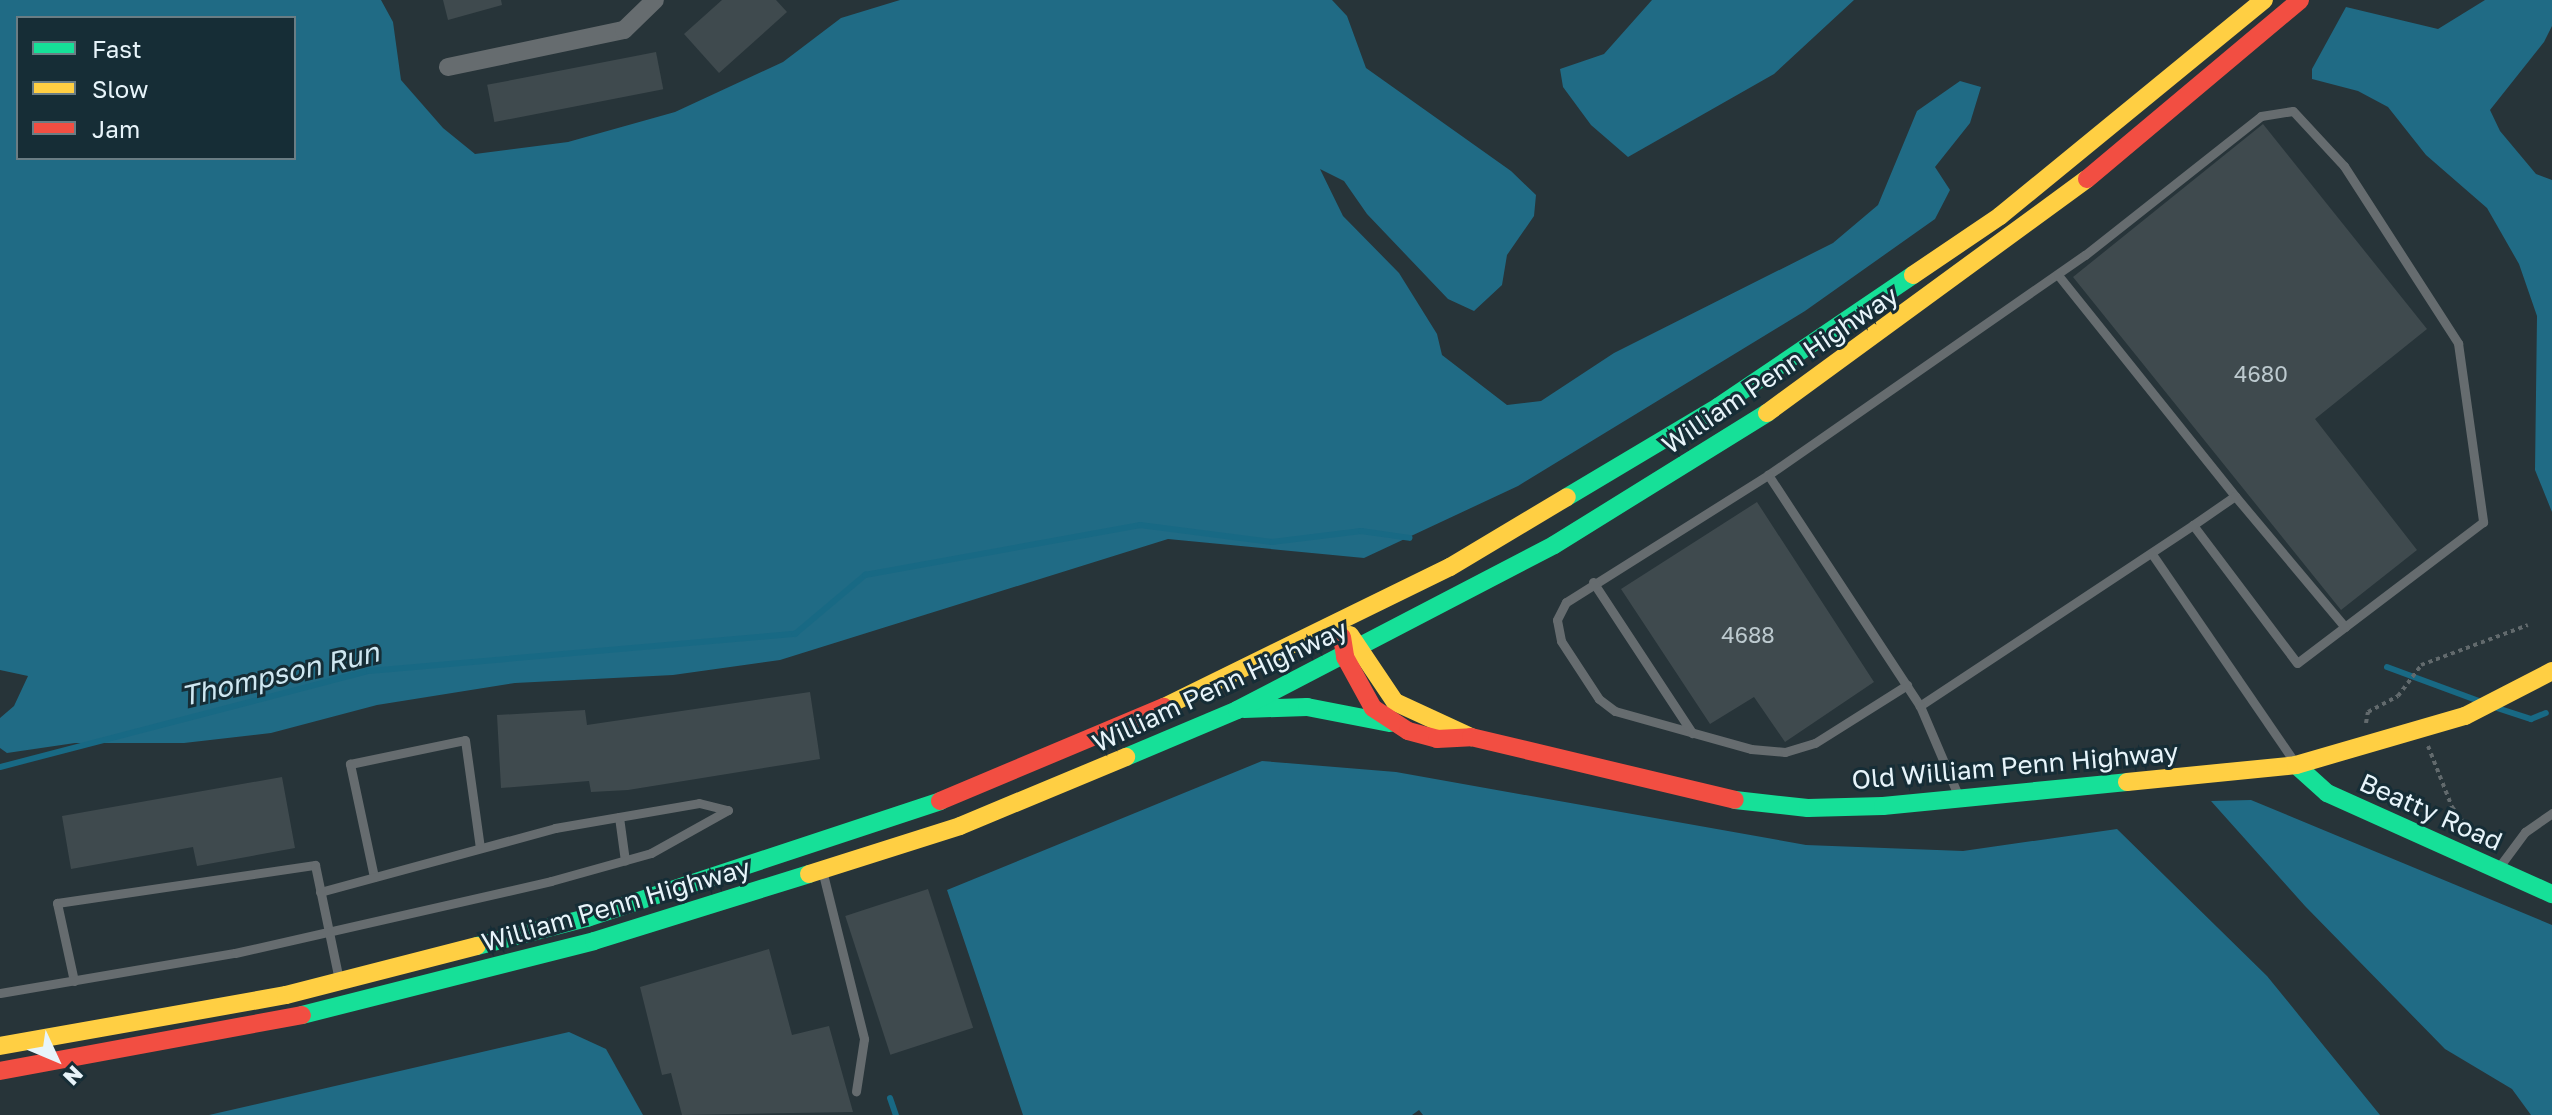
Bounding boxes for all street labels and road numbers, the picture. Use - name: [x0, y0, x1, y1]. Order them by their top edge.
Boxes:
- street label: William Penn Highway: [1656, 279, 1904, 461]
- street label: William Penn Highway: [1088, 613, 1352, 759]
- street label: Old William Penn Highway: [1850, 736, 2180, 796]
- street label: Beatty Road: [2355, 767, 2507, 857]
- street label: William Penn Highway: [478, 852, 754, 958]

